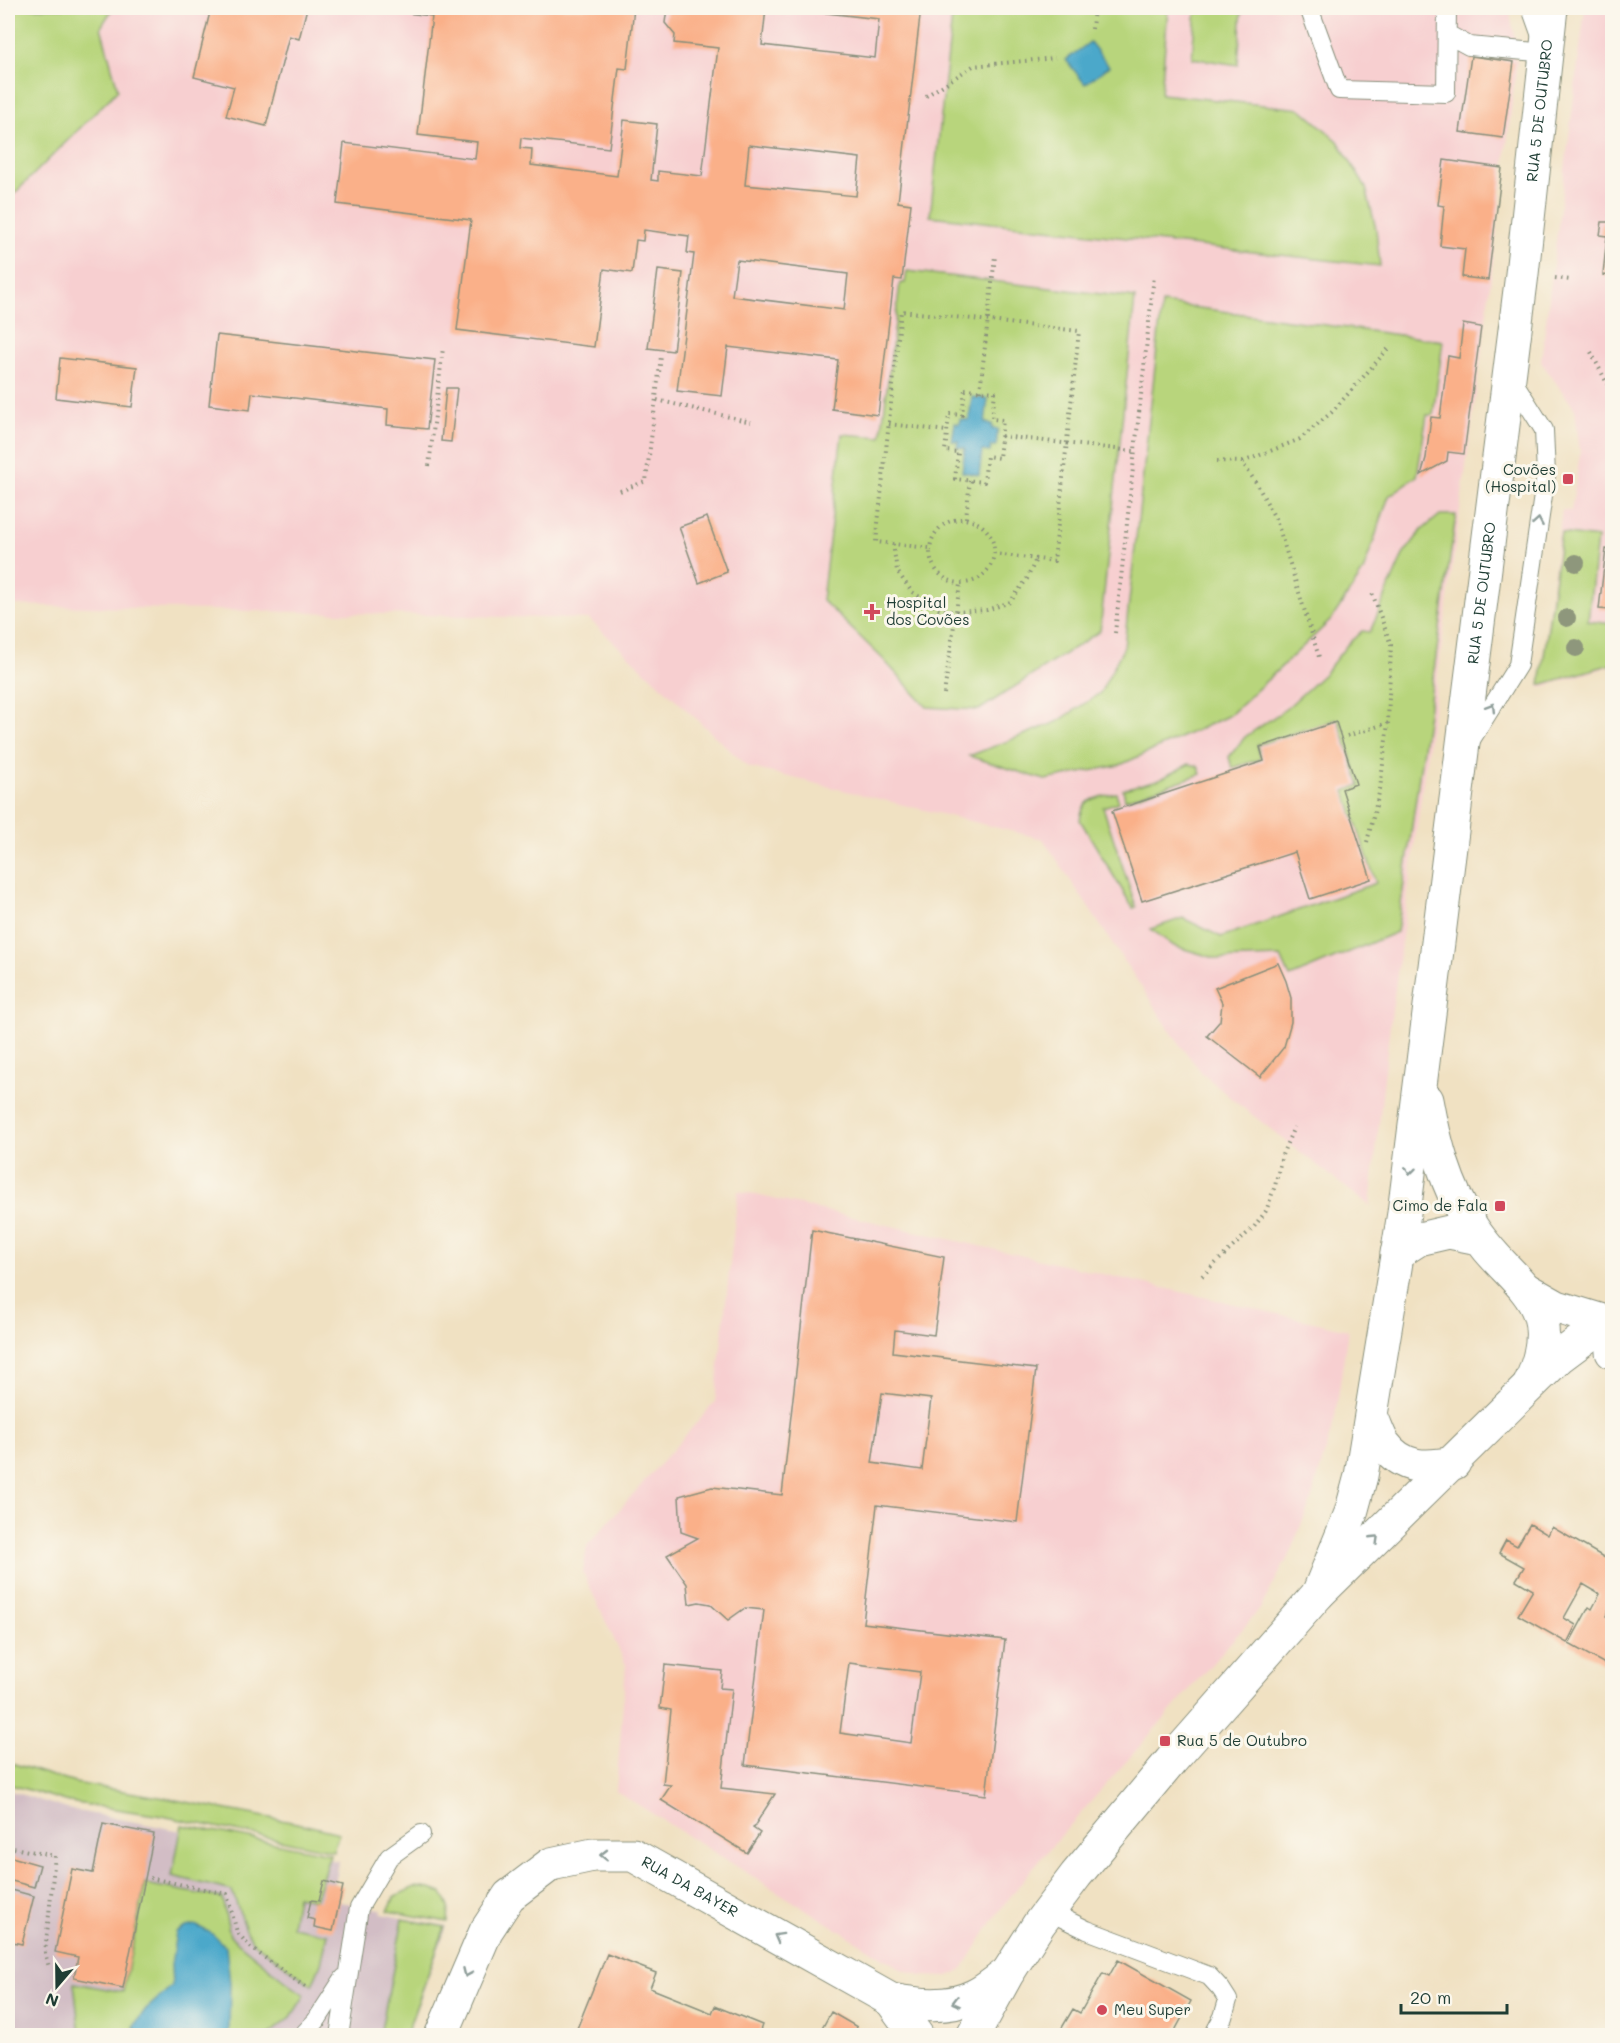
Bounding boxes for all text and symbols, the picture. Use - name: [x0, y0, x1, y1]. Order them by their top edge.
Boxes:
- street label: RUA 5 DE OUTUBRO: [1521, 38, 1557, 183]
- place label: Covões (Hospital): [1485, 459, 1556, 496]
- marker: Covões (Hospital): [1561, 472, 1575, 486]
- one-way arrow: [1531, 517, 1543, 526]
- street label: RUA 5 DE OUTUBRO: [1462, 521, 1500, 665]
- place label: Hospital dos Covões: [886, 592, 970, 629]
- marker: Hospital dos Covões: [863, 603, 881, 621]
- one-way arrow: [1484, 703, 1495, 714]
- one-way arrow: [1404, 1166, 1416, 1175]
- place label: Cimo de Fala: [1393, 1195, 1488, 1215]
- marker: Cimo de Fala: [1493, 1199, 1507, 1213]
- one-way arrow: [1368, 1535, 1379, 1546]
- place label: Rua 5 de Outubro: [1177, 1730, 1307, 1750]
- marker: Rua 5 de Outubro: [1158, 1734, 1172, 1748]
- one-way arrow: [600, 1849, 609, 1861]
- street label: RUA DA BAYER: [638, 1851, 742, 1921]
- one-way arrow: [774, 1933, 784, 1944]
- north arrow: [27, 1956, 87, 2016]
- one-way arrow: [462, 1967, 474, 1978]
- scale bar: [1401, 1977, 1508, 2015]
- text: 20 m: [1410, 1985, 1451, 2009]
- text: N: [42, 1989, 61, 2013]
- one-way arrow: [951, 1994, 961, 2007]
- place label: Meu Super: [1114, 1999, 1191, 2019]
- marker: Meu Super: [1095, 2003, 1109, 2017]

